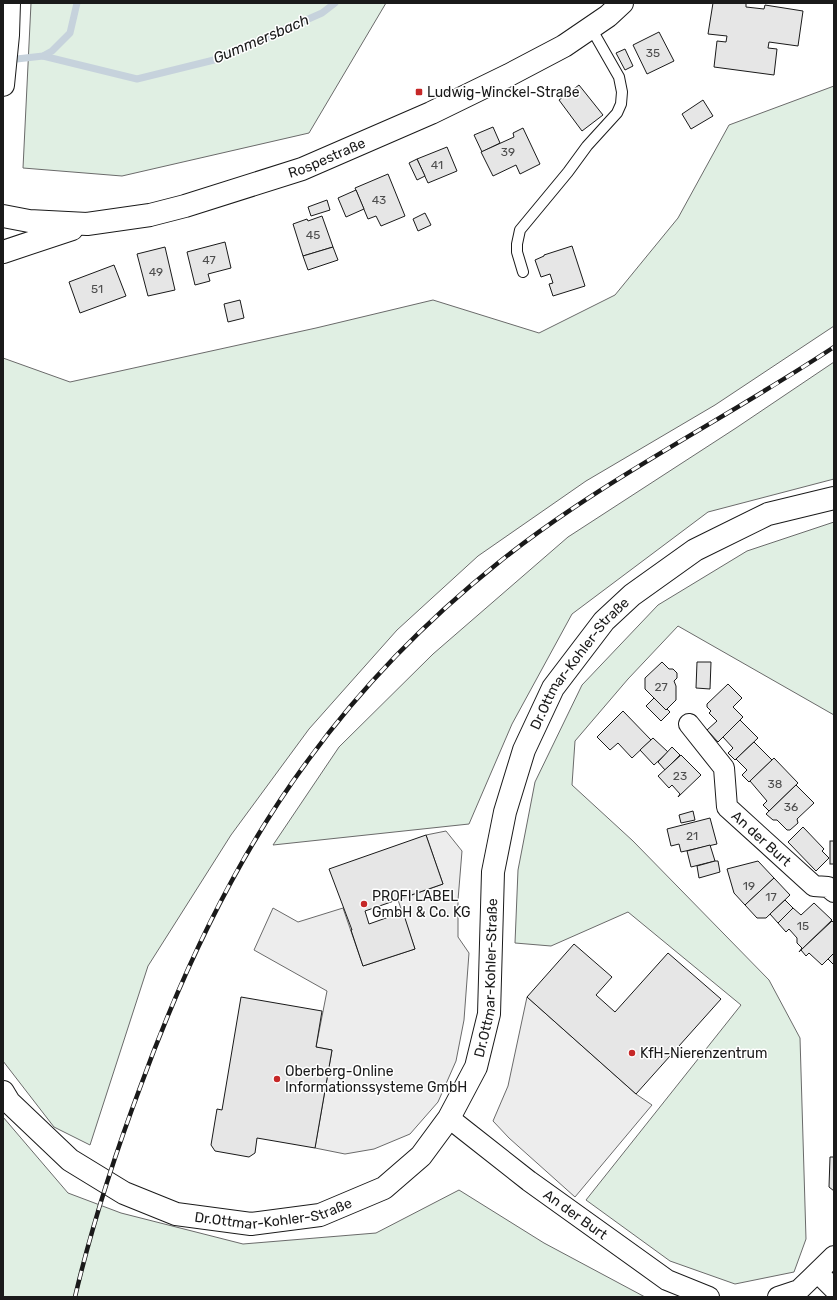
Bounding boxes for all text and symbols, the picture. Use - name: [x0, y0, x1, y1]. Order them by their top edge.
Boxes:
- water label: Gummersbach: [210, 11, 312, 67]
- house number: 35: [646, 46, 660, 60]
- place label: Ludwig-Winckel-Straße: [427, 84, 580, 101]
- marker: Ludwig-Winckel-Straße: [414, 87, 424, 97]
- street label: Rospestraße: [286, 135, 368, 182]
- house number: 39: [501, 145, 515, 159]
- house number: 41: [431, 158, 443, 172]
- house number: 43: [372, 193, 386, 207]
- house number: 45: [306, 228, 320, 242]
- house number: 47: [202, 253, 216, 267]
- house number: 49: [149, 265, 163, 279]
- house number: 51: [91, 282, 103, 296]
- street label: Dr.Ottmar-Kohler-Straße: [527, 594, 633, 732]
- house number: 27: [654, 680, 668, 694]
- house number: 23: [673, 769, 687, 783]
- house number: 38: [768, 777, 782, 791]
- house number: 36: [784, 800, 798, 814]
- street label: An der Burt: [728, 807, 795, 870]
- house number: 21: [686, 829, 698, 843]
- house number: 19: [743, 879, 755, 893]
- place label: PROFI LABEL GmbH & Co. KG: [372, 888, 471, 921]
- house number: 17: [765, 890, 777, 904]
- street label: Dr.Ottmar-Kohler-Straße: [471, 898, 501, 1059]
- marker: PROFI LABEL GmbH & Co. KG: [359, 899, 369, 909]
- house number: 15: [797, 919, 809, 933]
- place label: KfH-Nierenzentrum: [640, 1045, 768, 1062]
- marker: KfH-Nierenzentrum: [627, 1048, 637, 1058]
- place label: Oberberg-Online Informationssysteme GmbH: [285, 1063, 467, 1096]
- marker: Oberberg-Online Informationssysteme GmbH: [272, 1074, 282, 1084]
- street label: An der Burt: [540, 1186, 611, 1244]
- street label: Dr.Ottmar-Kohler-Straße: [193, 1195, 355, 1233]

